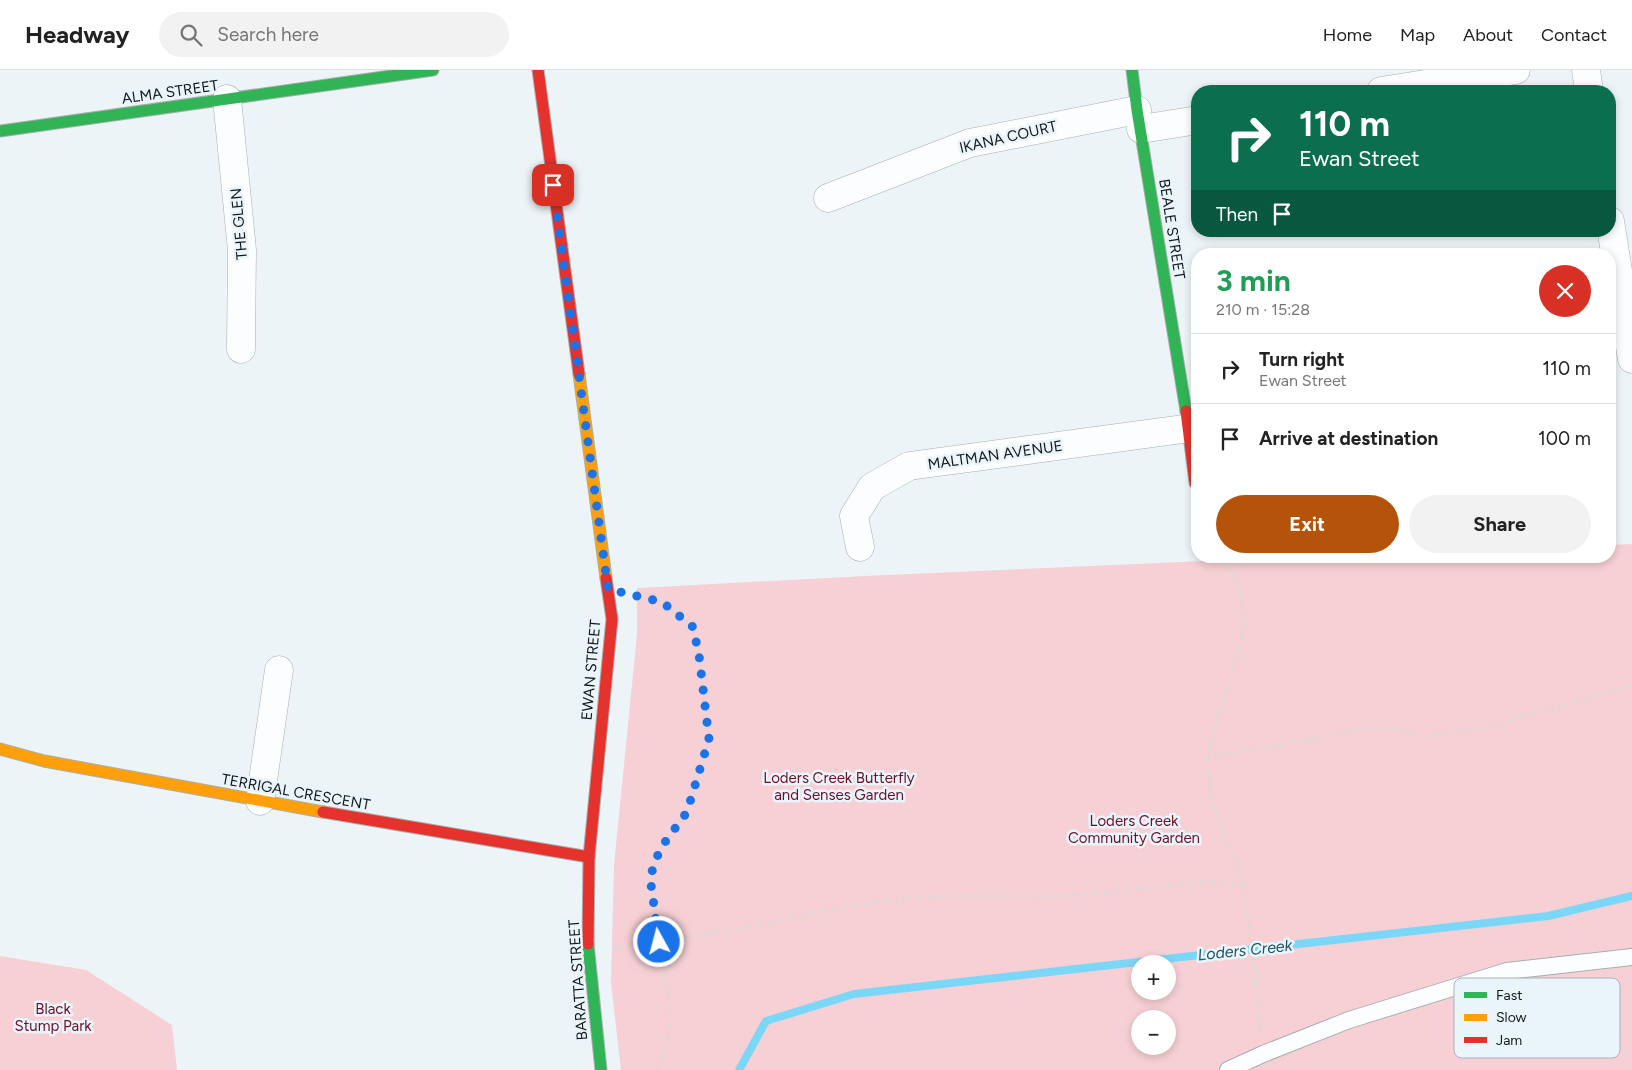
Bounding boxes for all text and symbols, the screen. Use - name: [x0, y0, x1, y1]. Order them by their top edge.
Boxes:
- search box: [159, 12, 509, 57]
- text: Headway: [25, 20, 129, 49]
- icon: search: [177, 21, 205, 49]
- text: Search here: [217, 23, 319, 46]
- text: Home: [1323, 24, 1372, 46]
- text: Map: [1400, 24, 1435, 46]
- text: About: [1463, 24, 1513, 46]
- text: Contact: [1541, 24, 1607, 46]
- street label: ALMA STREET: [121, 76, 220, 108]
- text: 110 m: [1299, 103, 1390, 145]
- icon: right: [1216, 105, 1281, 170]
- street label: IKANA COURT: [957, 117, 1059, 157]
- text: Ewan Street: [1299, 145, 1420, 172]
- pin: [532, 164, 574, 206]
- icon: arrive: [539, 171, 567, 199]
- street label: BEALE STREET: [1155, 177, 1189, 281]
- street label: THE GLEN: [227, 187, 251, 261]
- icon: arrive: [1268, 200, 1296, 228]
- text: Then: [1216, 203, 1258, 226]
- text: 3 min: [1216, 262, 1291, 299]
- button: close: [1539, 265, 1591, 317]
- text: 210 m · 15:28: [1216, 300, 1310, 319]
- text: Turn right: [1259, 348, 1345, 371]
- icon: right: [1216, 355, 1244, 383]
- text: 110 m: [1542, 357, 1591, 380]
- text: Ewan Street: [1259, 371, 1347, 390]
- icon: arrive: [1216, 425, 1244, 453]
- text: Arrive at destination: [1259, 427, 1438, 450]
- text: 100 m: [1538, 427, 1591, 450]
- street label: MALTMAN AVENUE: [926, 437, 1064, 473]
- button: Exit: [1216, 495, 1399, 553]
- button: Share: [1409, 495, 1591, 553]
- street label: EWAN STREET: [578, 618, 604, 721]
- park label: Loders Creek Butterfly and Senses Garden: [763, 769, 915, 804]
- street label: TERRIGAL CRESCENT: [220, 770, 373, 814]
- park label: Loders Creek Community Garden: [1068, 812, 1200, 847]
- position arrow: [632, 915, 684, 967]
- street label: BARATTA STREET: [565, 918, 591, 1041]
- water label: Loders Creek: [1197, 935, 1294, 964]
- map controls: [1131, 955, 1176, 1055]
- button: +: [1131, 955, 1176, 1000]
- legend: [1454, 978, 1620, 1058]
- text: Fast: [1496, 987, 1522, 1004]
- park label: Black Stump Park: [14, 1000, 92, 1035]
- text: Slow: [1496, 1009, 1527, 1026]
- button: −: [1131, 1010, 1176, 1055]
- text: Jam: [1496, 1032, 1522, 1049]

